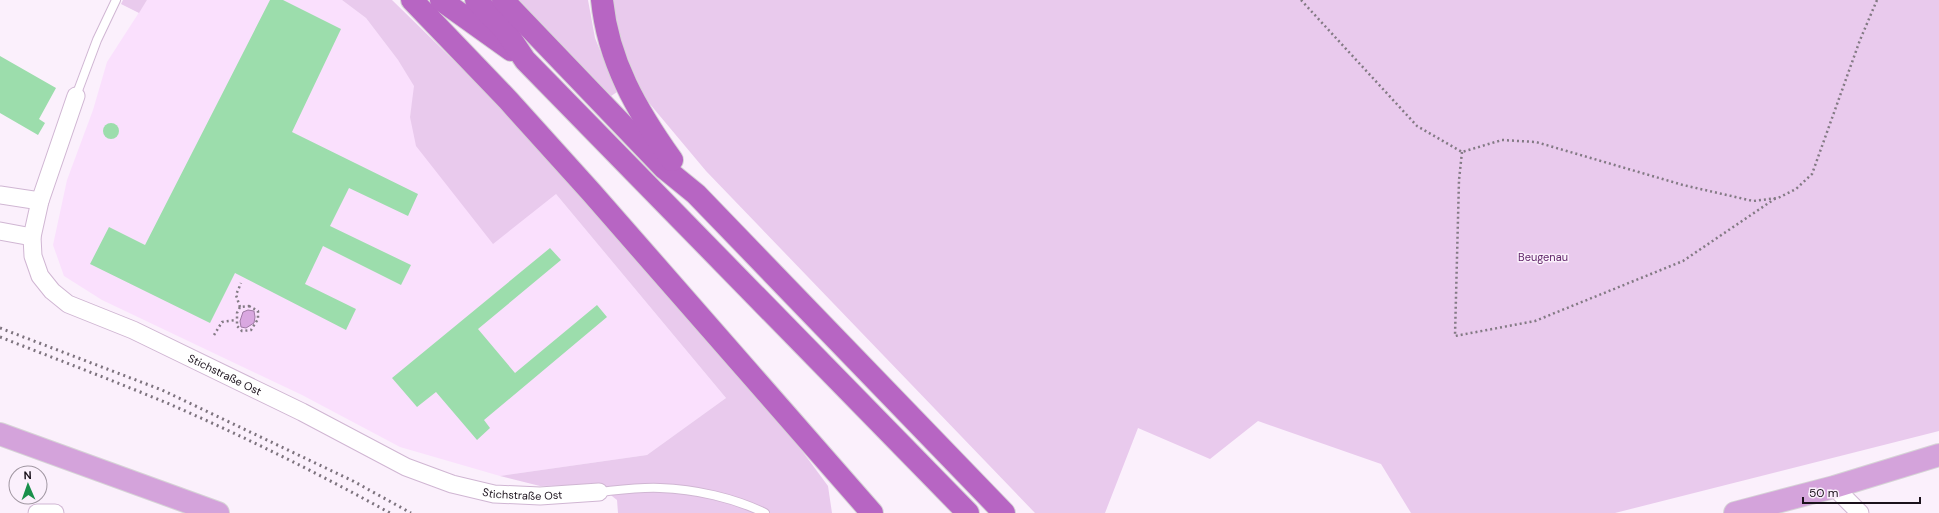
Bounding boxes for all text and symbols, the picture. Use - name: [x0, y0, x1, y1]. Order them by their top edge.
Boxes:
- park label: Beugenau: [1518, 250, 1568, 264]
- street label: Stichstraße Ost: [186, 351, 264, 398]
- north arrow: [8, 465, 48, 505]
- text: N: [23, 468, 32, 482]
- scale bar: [1803, 479, 1920, 505]
- street label: Stichstraße Ost: [481, 484, 563, 503]
- text: 50 m: [1809, 485, 1838, 501]

